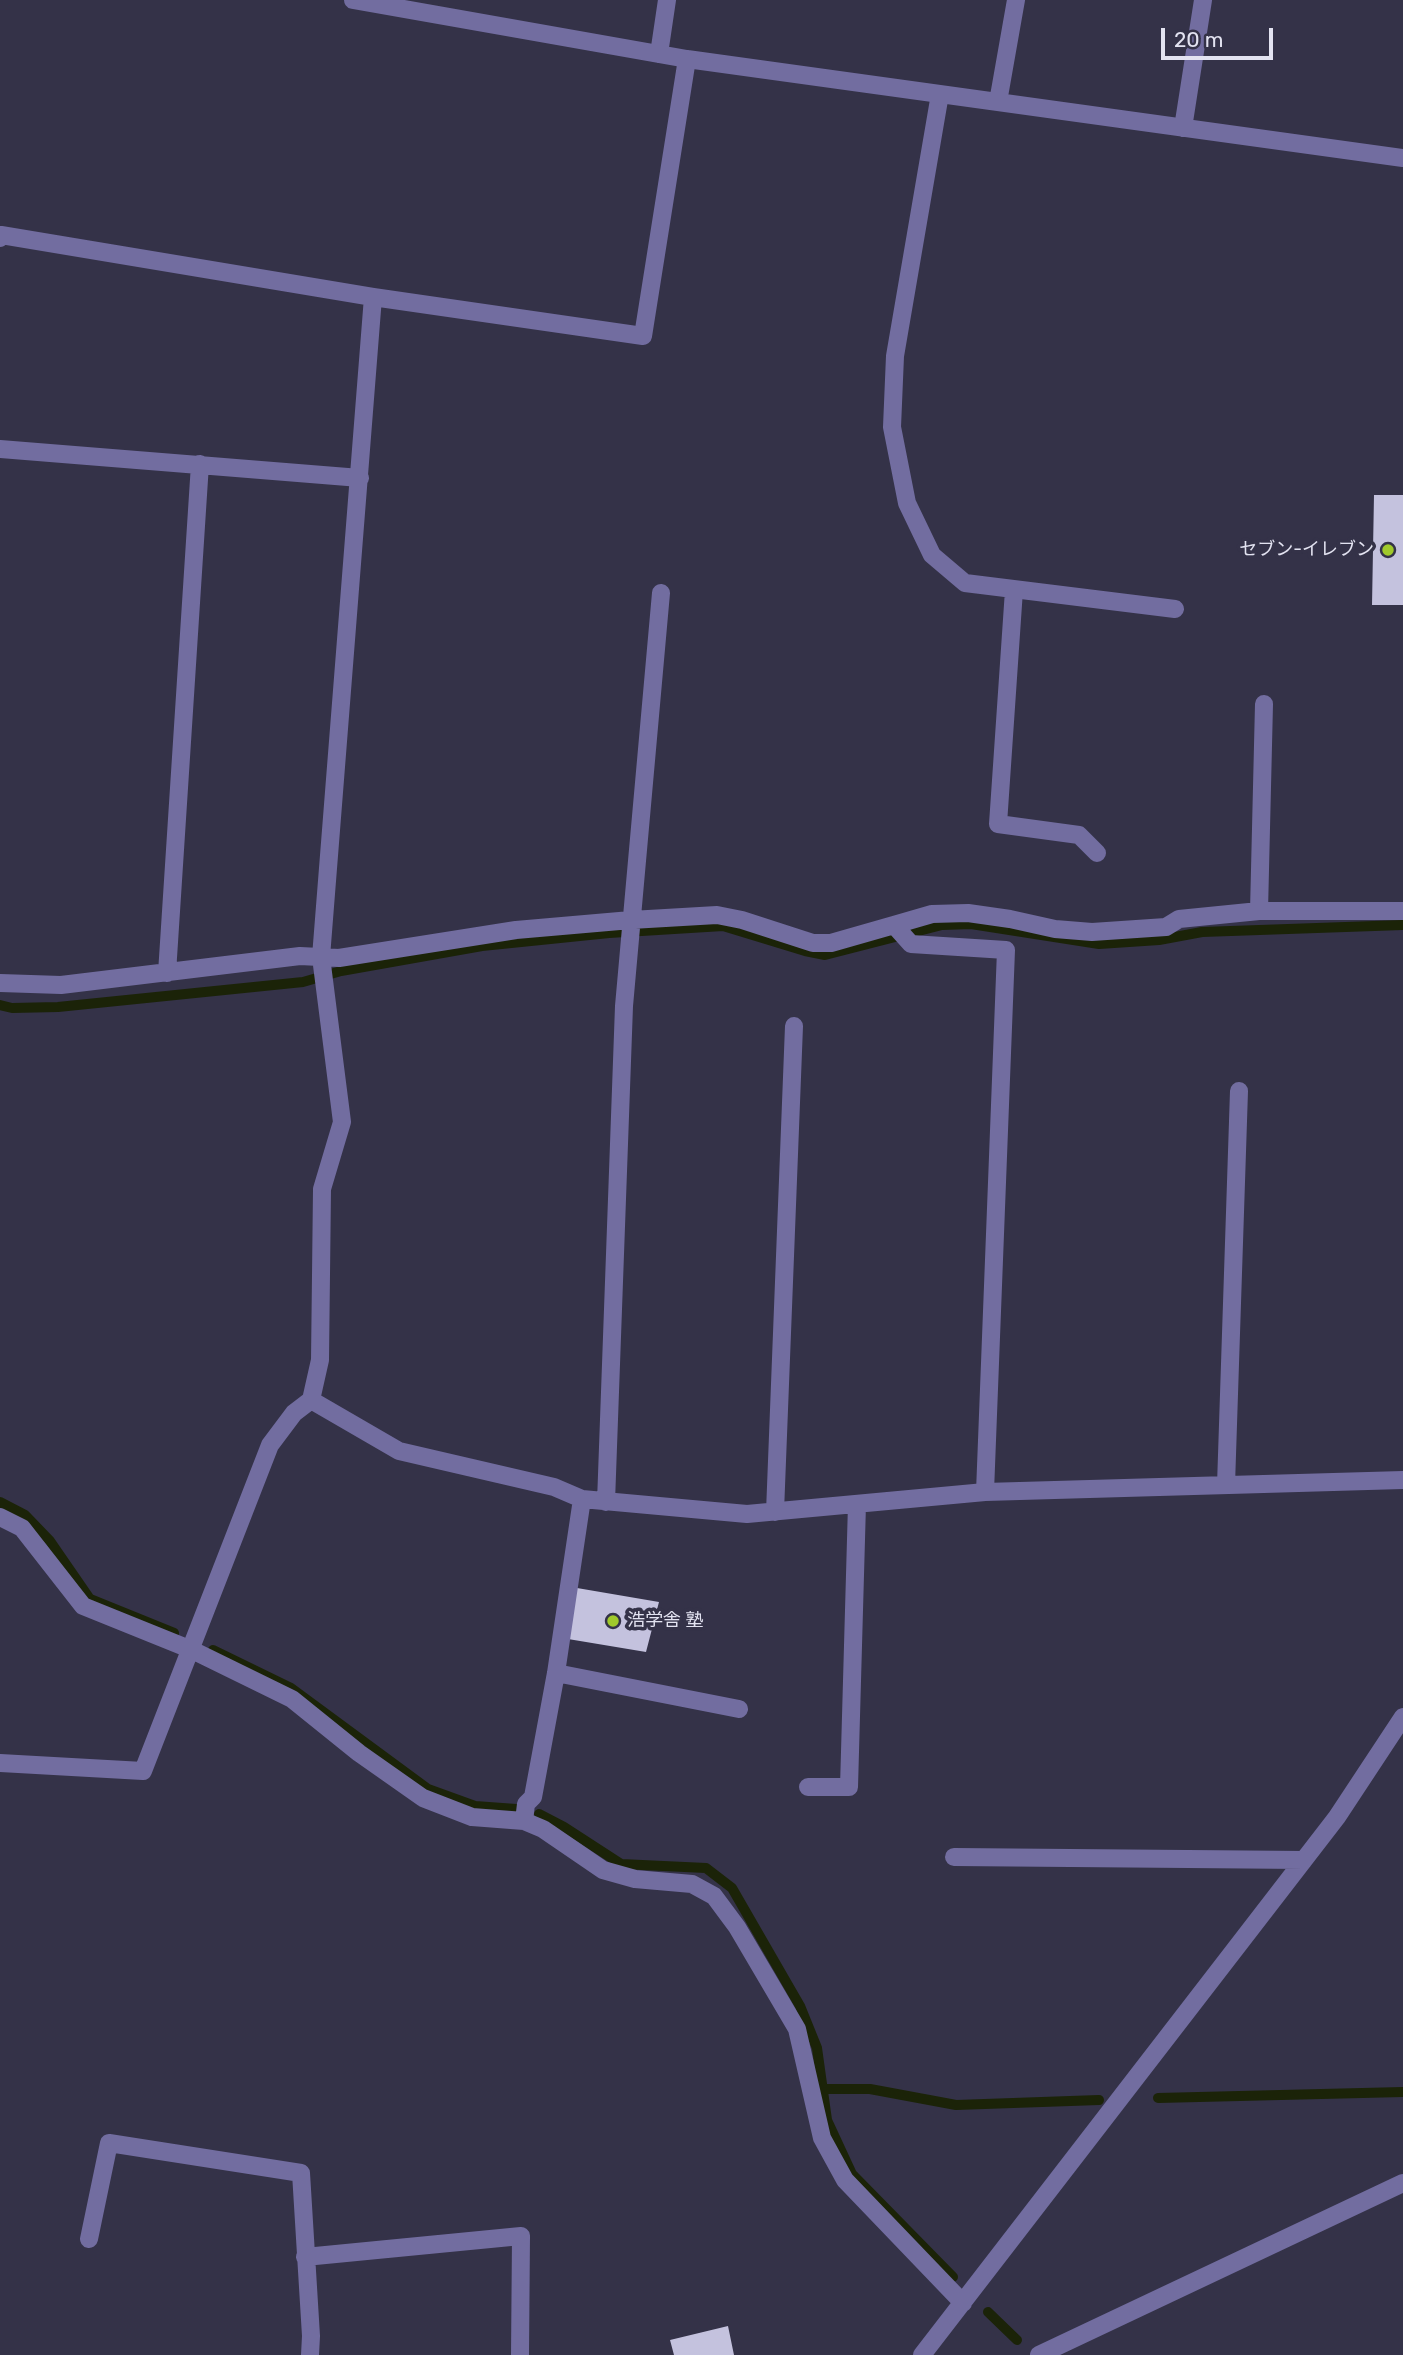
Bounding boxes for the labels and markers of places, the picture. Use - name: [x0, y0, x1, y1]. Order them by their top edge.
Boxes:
- place label: セブン-イレブン: [1239, 539, 1374, 561]
- marker: セブン-イレブン: [1380, 542, 1396, 558]
- place label: 浩学舎 塾: [627, 1610, 703, 1632]
- marker: 浩学舎 塾: [605, 1613, 621, 1629]

